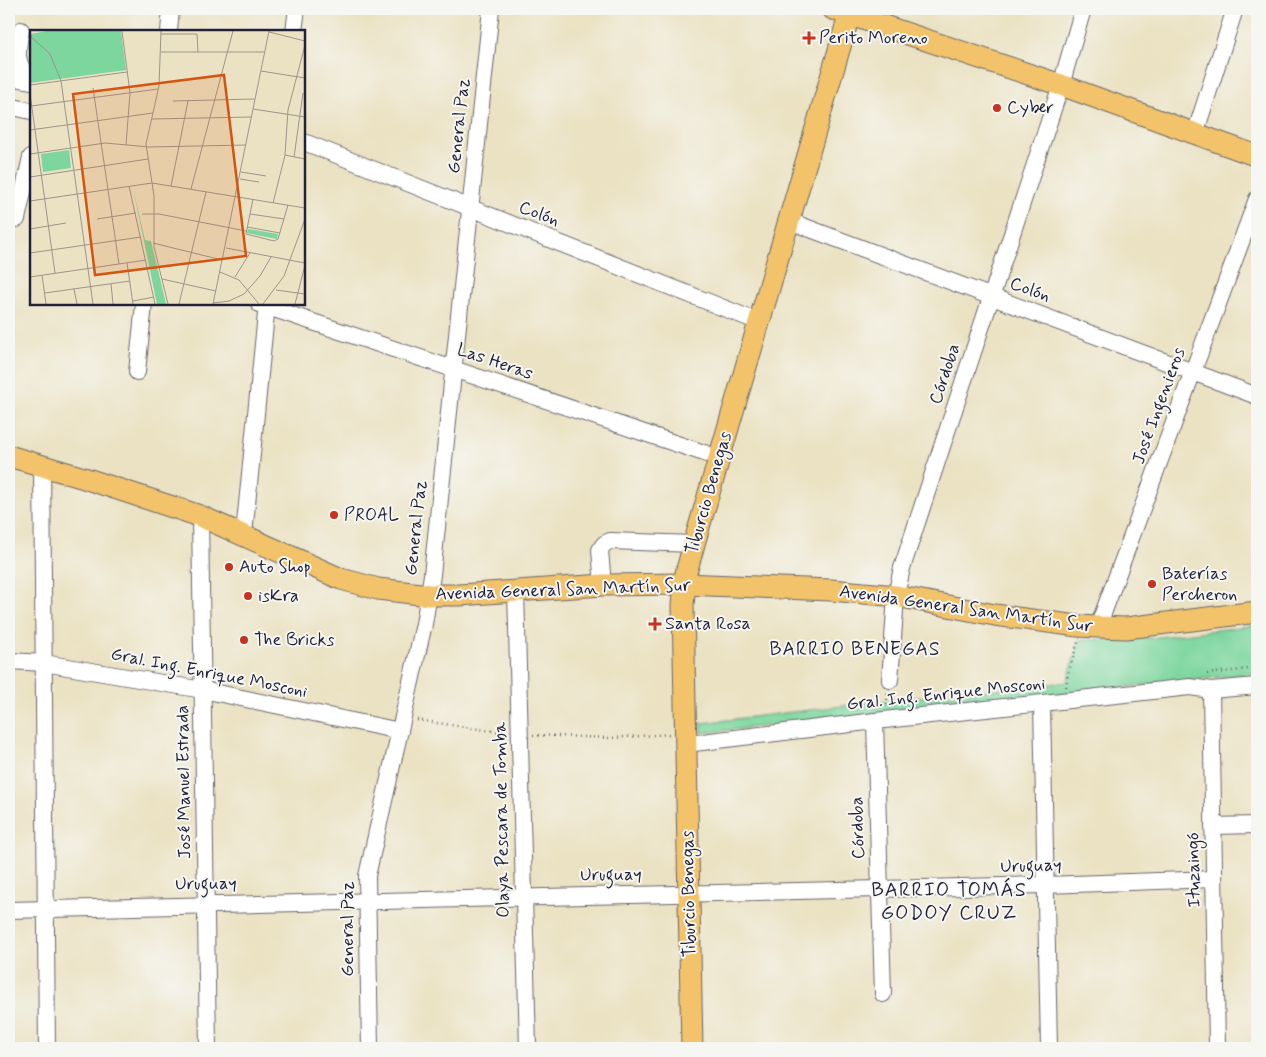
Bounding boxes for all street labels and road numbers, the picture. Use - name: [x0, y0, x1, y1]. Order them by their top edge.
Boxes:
- street label: General Paz: [442, 77, 476, 175]
- street label: Colón: [515, 195, 563, 233]
- street label: Colón: [1006, 272, 1054, 308]
- street label: Las Heras: [454, 338, 536, 386]
- street label: Córdoba: [924, 341, 966, 407]
- street label: José Ingenieros: [1127, 344, 1193, 468]
- street label: Tiburcio Benegas: [680, 429, 739, 557]
- street label: General Paz: [399, 479, 433, 577]
- street label: Avenida General San Martín Sur: [435, 574, 692, 606]
- street label: Avenida General San Martín Sur: [838, 579, 1095, 639]
- street label: Gral. Ing. Enrique Mosconi: [108, 642, 309, 706]
- street label: Gral. Ing. Enrique Mosconi: [845, 672, 1047, 718]
- street label: José Manuel Estrada: [171, 705, 197, 859]
- street label: Olaya Pescara de Tomba: [488, 722, 516, 918]
- street label: Córdoba: [845, 796, 871, 860]
- street label: Tiburcio Benegas: [676, 830, 703, 958]
- street label: Ituzaingó: [1181, 832, 1208, 908]
- street label: Uruguay: [1000, 853, 1062, 881]
- street label: Uruguay: [580, 862, 642, 890]
- street label: Uruguay: [175, 871, 237, 899]
- street label: General Paz: [336, 881, 360, 977]

